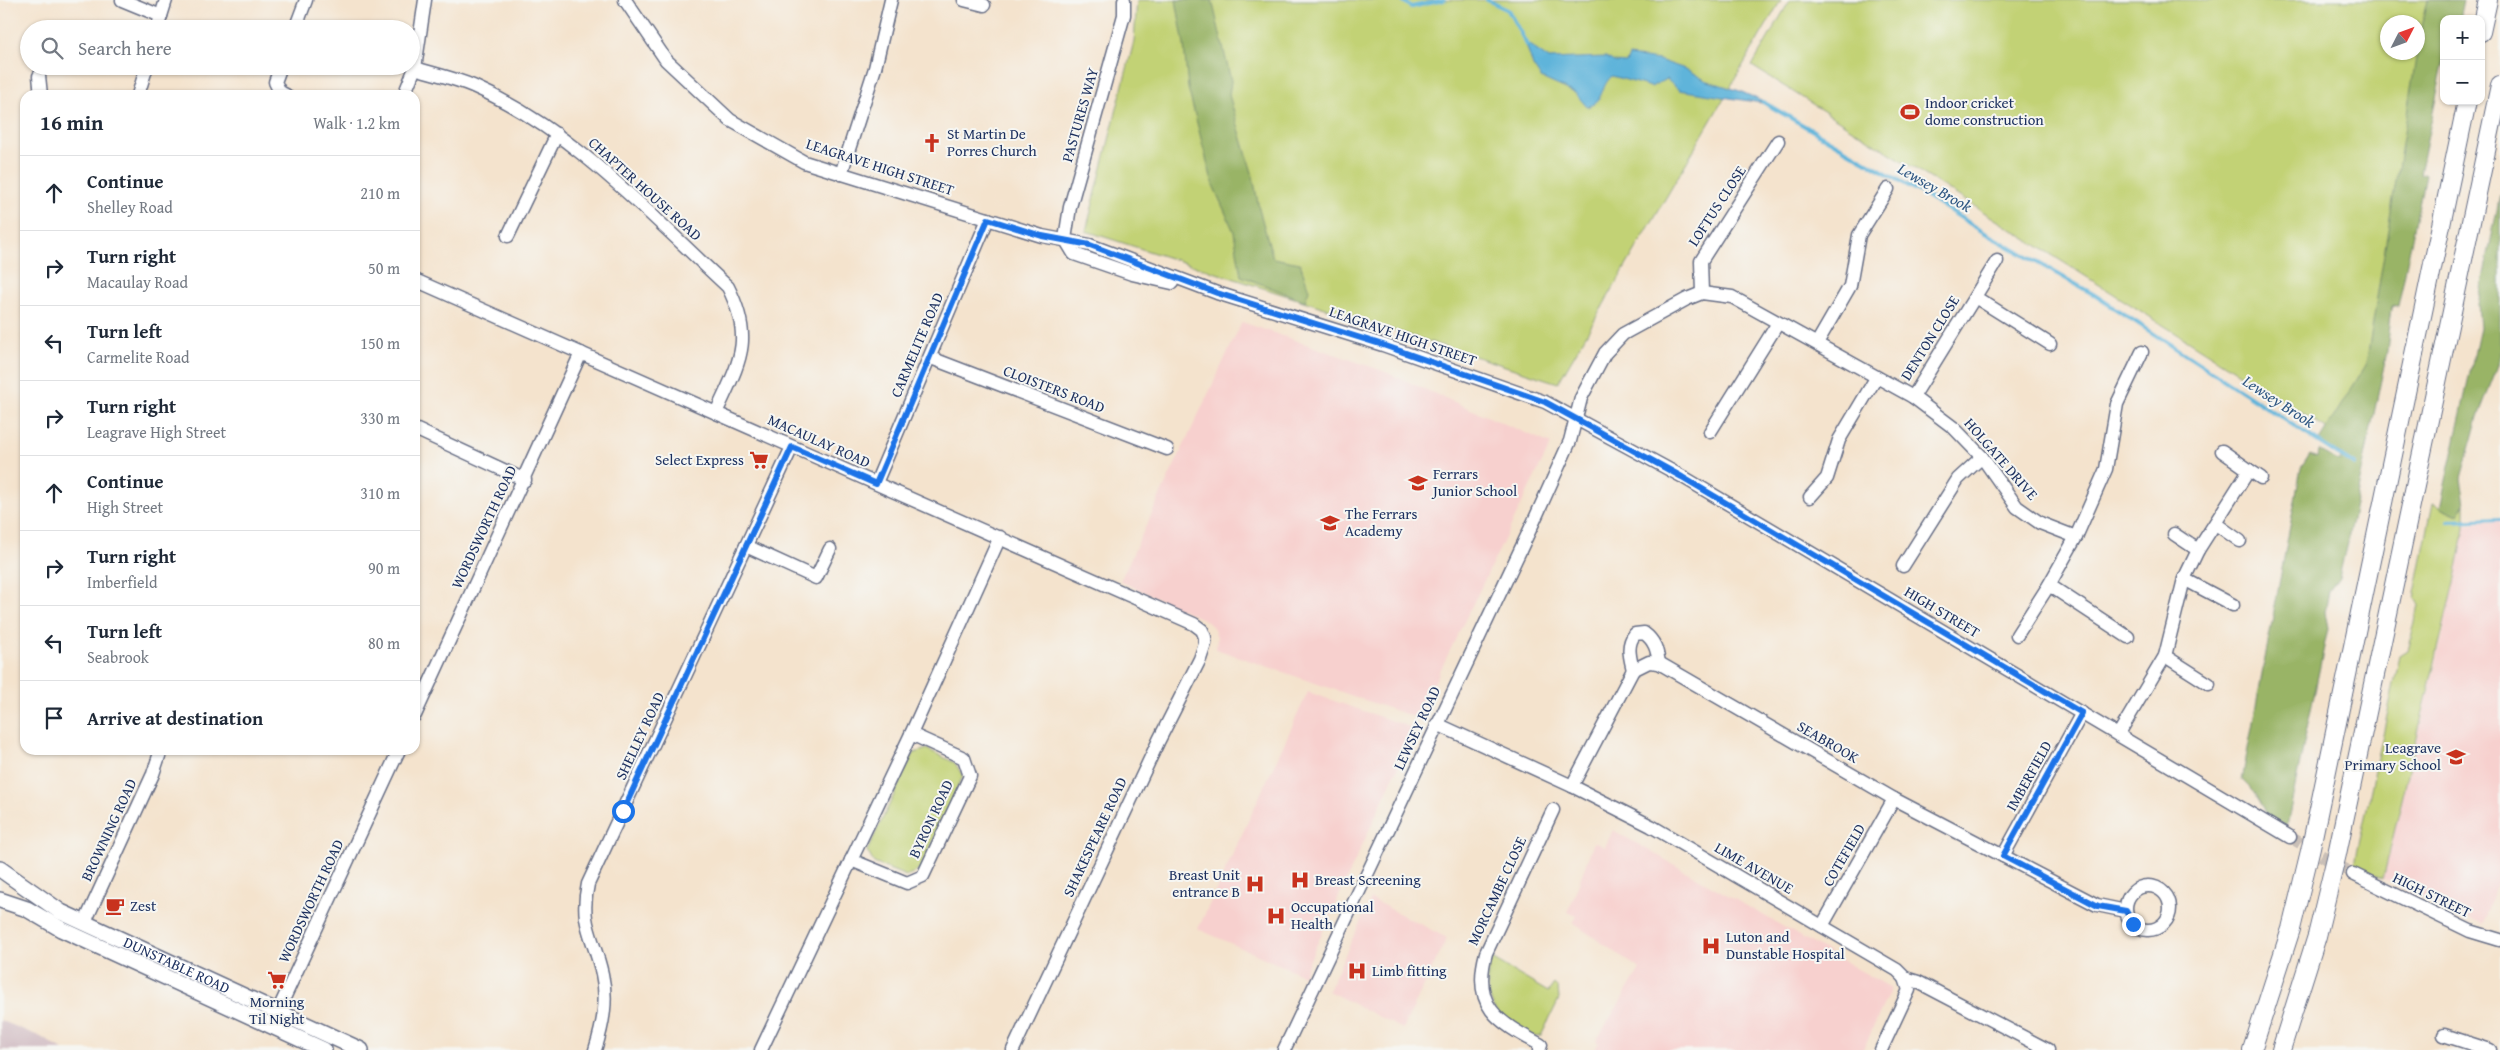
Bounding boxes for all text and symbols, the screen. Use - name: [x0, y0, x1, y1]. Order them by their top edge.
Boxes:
- north arrow: [2380, 15, 2425, 60]
- map controls: [2440, 15, 2485, 105]
- button: +: [2440, 15, 2485, 60]
- search box: [20, 20, 420, 75]
- icon: search: [38, 34, 66, 62]
- text: Search here: [78, 34, 172, 62]
- button: −: [2440, 60, 2485, 105]
- street label: PASTURES WAY: [1056, 65, 1103, 164]
- place label: Indoor cricket dome construction: [1925, 92, 2044, 130]
- sports icon: Indoor cricket dome construction: [1899, 101, 1921, 123]
- text: 16 min: [40, 107, 103, 138]
- text: Walk · 1.2 km: [313, 111, 400, 135]
- place label: St Martin De Porres Church: [947, 123, 1037, 161]
- street label: CHAPTER HOUSE ROAD: [584, 132, 707, 245]
- church icon: St Martin De Porres Church: [921, 132, 943, 154]
- street label: LEAGRAVE HIGH STREET: [803, 133, 957, 201]
- water label: Lewsey Brook: [1893, 156, 1977, 218]
- street label: LOFTUS CLOSE: [1683, 161, 1751, 250]
- text: Continue: [87, 167, 164, 195]
- icon: ahead: [40, 179, 68, 207]
- text: 210 m: [360, 181, 400, 205]
- text: Shelley Road: [87, 195, 173, 219]
- text: Turn right: [87, 242, 176, 270]
- icon: right: [40, 254, 68, 282]
- text: 50 m: [368, 256, 400, 280]
- text: Macaulay Road: [87, 270, 188, 294]
- street label: CARMELITE ROAD: [885, 289, 948, 400]
- street label: DENTON CLOSE: [1895, 291, 1964, 384]
- street label: LEAGRAVE HIGH STREET: [1327, 300, 1480, 371]
- text: Turn left: [87, 317, 162, 345]
- icon: left: [40, 329, 68, 357]
- text: 150 m: [360, 331, 400, 355]
- text: Carmelite Road: [87, 345, 190, 369]
- street label: CLOISTERS ROAD: [1000, 360, 1108, 418]
- water label: Lewsey Brook: [2237, 368, 2320, 434]
- text: Turn right: [87, 392, 176, 420]
- icon: right: [40, 404, 68, 432]
- text: 330 m: [360, 406, 400, 430]
- street label: MACAULAY ROAD: [765, 409, 874, 473]
- street label: HOLGATE DRIVE: [1960, 413, 2043, 505]
- text: Leagrave High Street: [87, 420, 226, 444]
- place label: Select Express: [655, 449, 744, 470]
- supermarket icon: Select Express: [748, 449, 770, 471]
- street label: WORDSWORTH ROAD: [446, 462, 521, 592]
- place label: Ferrars Junior School: [1431, 463, 1517, 501]
- text: Continue: [87, 467, 164, 495]
- school or university icon: Ferrars Junior School: [1407, 472, 1429, 494]
- icon: ahead: [40, 479, 68, 507]
- text: 310 m: [360, 481, 400, 505]
- text: High Street: [87, 495, 163, 519]
- place label: The Ferrars Academy: [1345, 503, 1417, 541]
- school or university icon: The Ferrars Academy: [1319, 512, 1341, 534]
- text: Turn right: [87, 542, 176, 570]
- icon: right: [40, 554, 68, 582]
- text: 90 m: [368, 556, 400, 580]
- text: Imberfield: [87, 570, 158, 594]
- street label: HIGH STREET: [1901, 581, 1984, 643]
- text: Turn left: [87, 617, 162, 645]
- icon: left: [40, 629, 68, 657]
- text: 80 m: [368, 631, 400, 655]
- text: Seabrook: [87, 645, 149, 669]
- street label: LEWSEY ROAD: [1388, 682, 1445, 773]
- street label: SHELLEY ROAD: [610, 688, 669, 783]
- icon: arrive: [40, 704, 68, 732]
- text: Arrive at destination: [87, 704, 263, 732]
- street label: SEABROOK: [1793, 715, 1863, 768]
- street label: IMBERFIELD: [2001, 737, 2057, 815]
- place label: Leagrave Primary School: [2345, 737, 2441, 775]
- school or university icon: Leagrave Primary School: [2445, 746, 2467, 768]
- street label: SHAKESPEARE ROAD: [1058, 773, 1132, 900]
- street label: BROWNING ROAD: [76, 775, 141, 884]
- street label: BYRON ROAD: [903, 776, 958, 861]
- route start: [612, 800, 635, 823]
- street label: COTEFIELD: [1817, 820, 1870, 890]
- street label: MORCAMBE CLOSE: [1462, 832, 1531, 949]
- street label: WORDSWORTH ROAD: [273, 836, 348, 966]
- street label: LIME AVENUE: [1711, 837, 1798, 899]
- place label: Breast Unit entrance B: [1169, 864, 1241, 902]
- street label: HIGH STREET: [2390, 867, 2475, 923]
- hospital icon: Breast Screening: [1289, 869, 1311, 891]
- place label: Breast Screening: [1315, 869, 1421, 890]
- hospital icon: Breast Unit entrance B: [1244, 873, 1266, 895]
- cafe icon: Zest: [104, 895, 126, 917]
- place label: Zest: [130, 895, 157, 916]
- place label: Occupational Health: [1291, 896, 1374, 934]
- hospital icon: Occupational Health: [1265, 905, 1287, 927]
- route end: [2122, 913, 2145, 936]
- place label: Luton and Dunstable Hospital: [1726, 926, 1845, 964]
- street label: DUNSTABLE ROAD: [120, 931, 234, 998]
- hospital icon: Luton and Dunstable Hospital: [1700, 935, 1722, 957]
- hospital icon: Limb fitting: [1346, 960, 1368, 982]
- place label: Limb fitting: [1372, 960, 1447, 981]
- supermarket icon: Morning Til Night: [266, 969, 288, 991]
- place label: Morning Til Night: [249, 991, 305, 1029]

